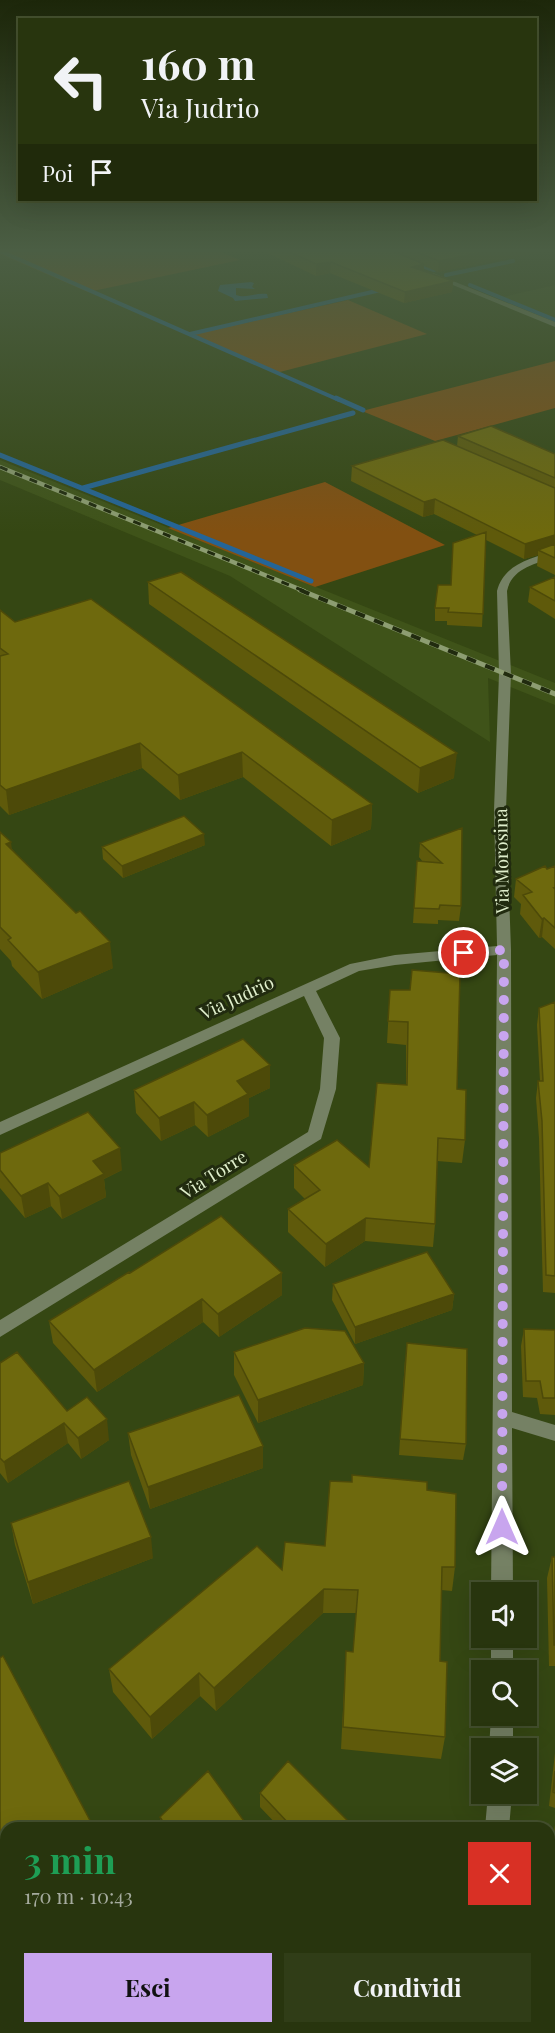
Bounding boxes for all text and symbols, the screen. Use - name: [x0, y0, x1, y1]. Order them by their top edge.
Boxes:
- text: 160 m: [141, 35, 256, 91]
- icon: left: [42, 42, 120, 120]
- text: Via Judrio: [141, 89, 260, 125]
- icon: arrive: [85, 156, 118, 189]
- text: Poi: [42, 158, 73, 188]
- street label: Via Morosina: [488, 808, 514, 915]
- pin: [438, 927, 489, 978]
- icon: arrive: [447, 936, 480, 969]
- street label: Via Judrio: [195, 969, 278, 1025]
- street label: Via Torre: [175, 1144, 251, 1204]
- position arrow: [470, 1495, 534, 1559]
- map controls: [471, 1582, 537, 1804]
- button: sound: [471, 1582, 537, 1648]
- button: search: [471, 1660, 537, 1726]
- button: layers: [471, 1738, 537, 1804]
- text: 3 min: [24, 1835, 116, 1883]
- button: close: [468, 1842, 531, 1905]
- text: 170 m · 10:43: [24, 1882, 133, 1909]
- button: Esci: [24, 1953, 272, 2022]
- button: Condividi: [284, 1953, 531, 2022]

